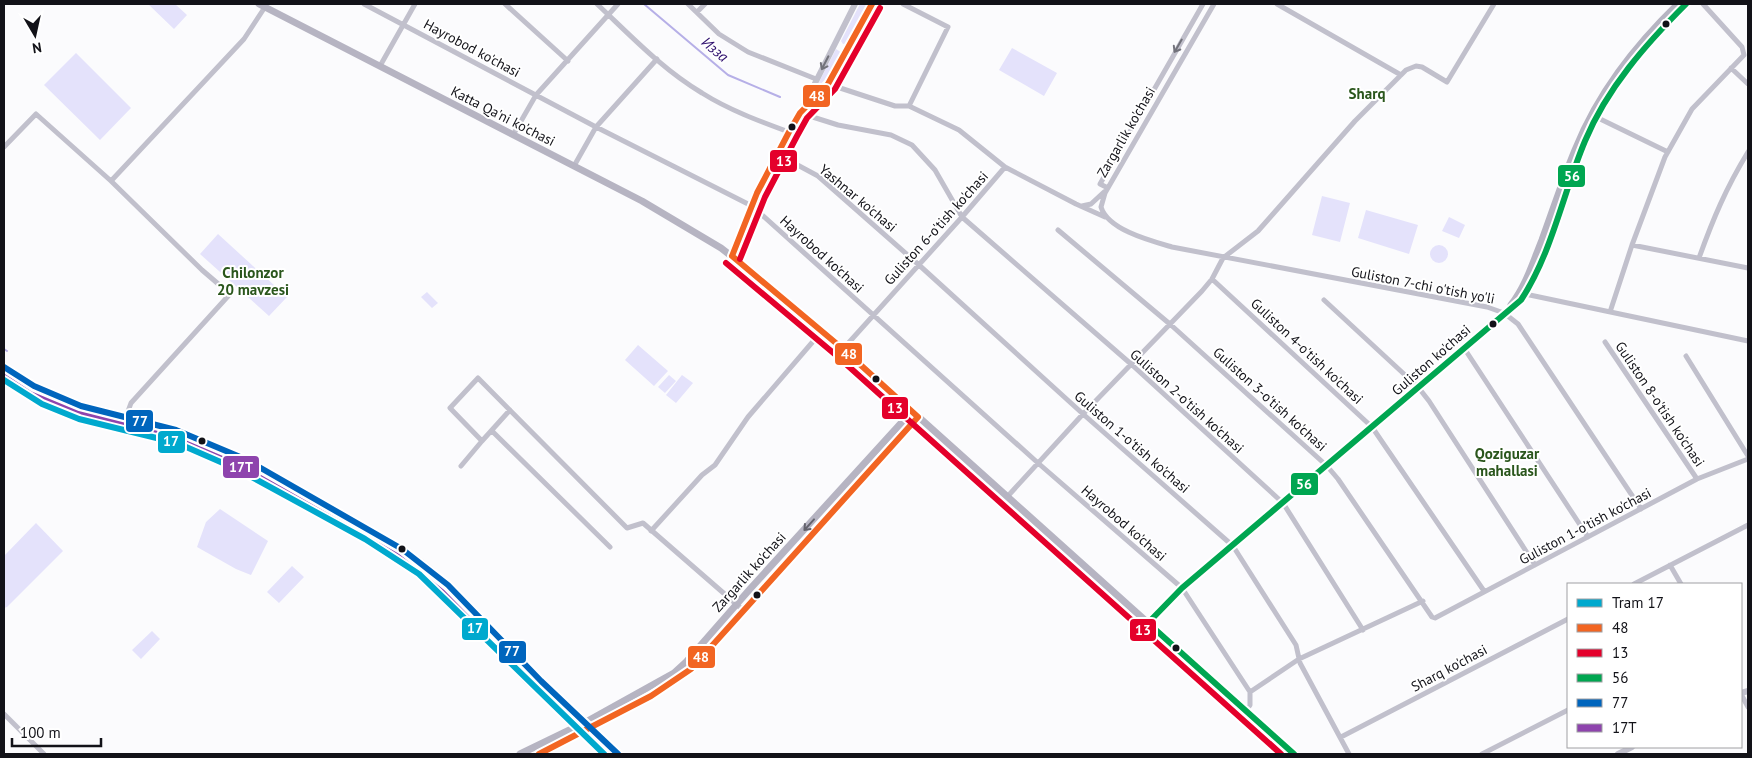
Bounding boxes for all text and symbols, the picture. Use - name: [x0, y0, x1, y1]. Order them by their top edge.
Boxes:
- north arrow: [10, 10, 60, 60]
- street label: Hayrobod ko'chasi: [421, 15, 523, 81]
- unlabelled marker: [1661, 19, 1671, 29]
- water label: Изза: [698, 32, 733, 66]
- text: N: [31, 38, 43, 57]
- one-way arrow: [1173, 38, 1183, 53]
- one-way arrow: [819, 55, 829, 70]
- street label: Katta Qa'ni ko'chasi: [448, 82, 558, 150]
- street label: Zargarlik ko'chasi: [1093, 83, 1159, 181]
- line badge: 48: [802, 84, 831, 108]
- district label: Sharq: [1349, 84, 1385, 103]
- text: 48: [809, 87, 825, 105]
- unlabelled marker: [787, 122, 797, 132]
- line badge: 13: [769, 149, 798, 173]
- text: 13: [776, 152, 792, 170]
- street label: Yashnar ko'chasi: [815, 160, 901, 236]
- line badge: 56: [1557, 164, 1586, 188]
- street label: Guliston 6-o'tish ko'chasi: [880, 167, 992, 289]
- text: 56: [1564, 167, 1580, 185]
- street label: Hayrobod ko'chasi: [776, 212, 868, 296]
- street label: Guliston 7-chi o'tish yo'li: [1350, 262, 1496, 308]
- district label: Chilonzor 20 mavzesi: [217, 263, 289, 299]
- street label: Guliston 4-o'tish ko'chasi: [1247, 294, 1367, 408]
- unlabelled marker: [1488, 319, 1498, 329]
- street label: Guliston ko'chasi: [1388, 321, 1474, 399]
- street label: Guliston 8-o'tish ko'chasi: [1611, 338, 1709, 470]
- line badge: 48: [834, 342, 863, 366]
- street label: Guliston 3-o'tish ko'chasi: [1209, 343, 1331, 455]
- text: 48: [841, 345, 857, 363]
- street label: Guliston 2-o'tish ko'chasi: [1126, 345, 1248, 457]
- unlabelled marker: [871, 374, 881, 384]
- street label: Guliston 1-o'tish ko'chasi: [1071, 387, 1193, 497]
- line badge: 13: [881, 396, 909, 420]
- text: 13: [887, 399, 903, 417]
- line badge: 77: [125, 409, 154, 433]
- text: 77: [132, 412, 148, 430]
- line badge: 17: [157, 430, 186, 454]
- text: 17: [163, 432, 179, 450]
- unlabelled marker: [197, 436, 207, 446]
- district label: Qoziguzar mahallasi: [1475, 444, 1540, 480]
- line badge: 17T: [222, 455, 260, 479]
- text: 17T: [229, 458, 253, 476]
- line badge: 56: [1290, 472, 1319, 496]
- text: 56: [1296, 475, 1312, 493]
- street label: Hayrobod ko'chasi: [1078, 481, 1170, 565]
- street label: Guliston 1-o'tish ko'chasi: [1516, 484, 1654, 568]
- one-way arrow: [803, 519, 814, 532]
- street label: Zargarlik ko'chasi: [708, 528, 790, 616]
- unlabelled marker: [397, 544, 407, 554]
- legend: [1567, 583, 1742, 748]
- unlabelled marker: [752, 590, 762, 600]
- text: Tram 17: [1612, 593, 1664, 612]
- line badge: 17: [461, 617, 489, 641]
- line badge: 13: [1129, 618, 1157, 642]
- text: 48: [1612, 618, 1628, 637]
- text: 17: [467, 619, 483, 637]
- text: 13: [1135, 621, 1151, 639]
- line badge: 77: [498, 640, 527, 664]
- street label: Sharq ko'chasi: [1408, 640, 1490, 696]
- text: 77: [504, 642, 520, 660]
- unlabelled marker: [1171, 643, 1181, 653]
- text: 13: [1612, 643, 1628, 662]
- line badge: 48: [687, 645, 716, 669]
- text: 48: [693, 648, 709, 666]
- text: 56: [1612, 668, 1628, 687]
- text: 77: [1612, 693, 1628, 712]
- scale bar: [12, 716, 101, 748]
- text: 17T: [1612, 718, 1637, 737]
- text: 100 m: [20, 723, 61, 742]

